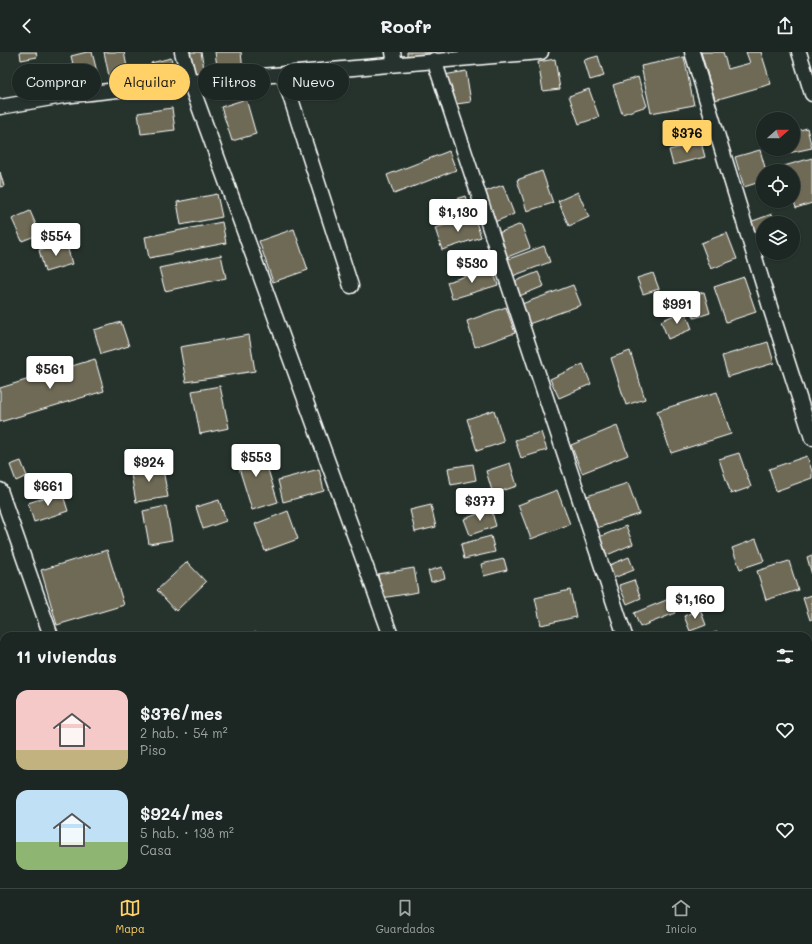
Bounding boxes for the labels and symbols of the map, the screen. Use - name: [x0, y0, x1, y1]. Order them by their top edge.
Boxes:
- north arrow: [756, 112, 800, 156]
- pin: $376: [663, 120, 711, 154]
- pin: $1,130: [425, 199, 491, 233]
- pin: $554: [32, 223, 80, 257]
- pin: $530: [448, 250, 496, 284]
- pin: $991: [653, 291, 701, 325]
- pin: $561: [26, 356, 74, 390]
- pin: $553: [232, 444, 280, 478]
- pin: $924: [125, 449, 173, 483]
- pin: $661: [24, 473, 72, 507]
- pin: $377: [456, 488, 504, 522]
- pin: $1,160: [662, 586, 728, 620]

